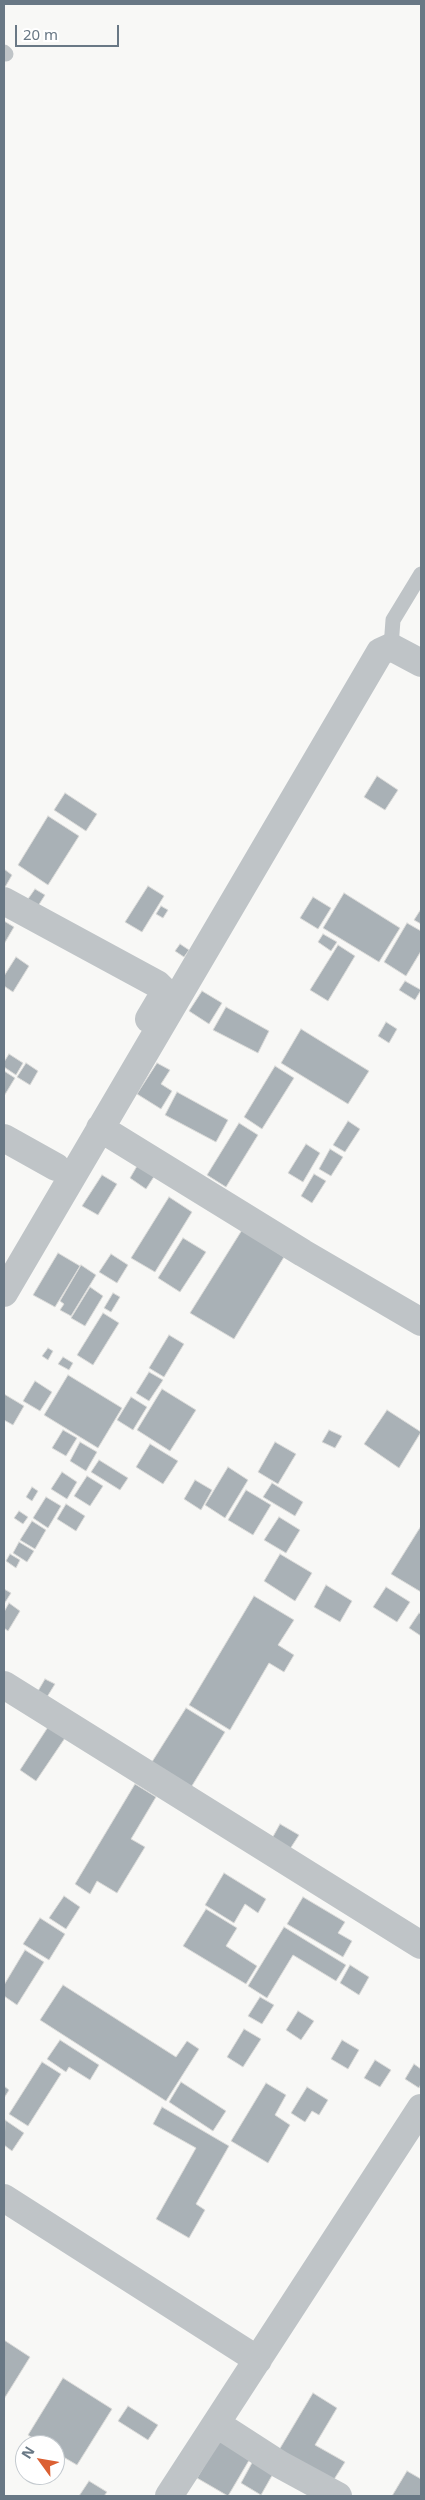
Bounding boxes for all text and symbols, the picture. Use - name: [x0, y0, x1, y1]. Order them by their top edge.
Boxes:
- scale bar: [18, 15, 121, 47]
- text: 20 m: [23, 24, 58, 44]
- north arrow: [15, 2435, 65, 2485]
- text: N: [17, 2442, 39, 2462]

